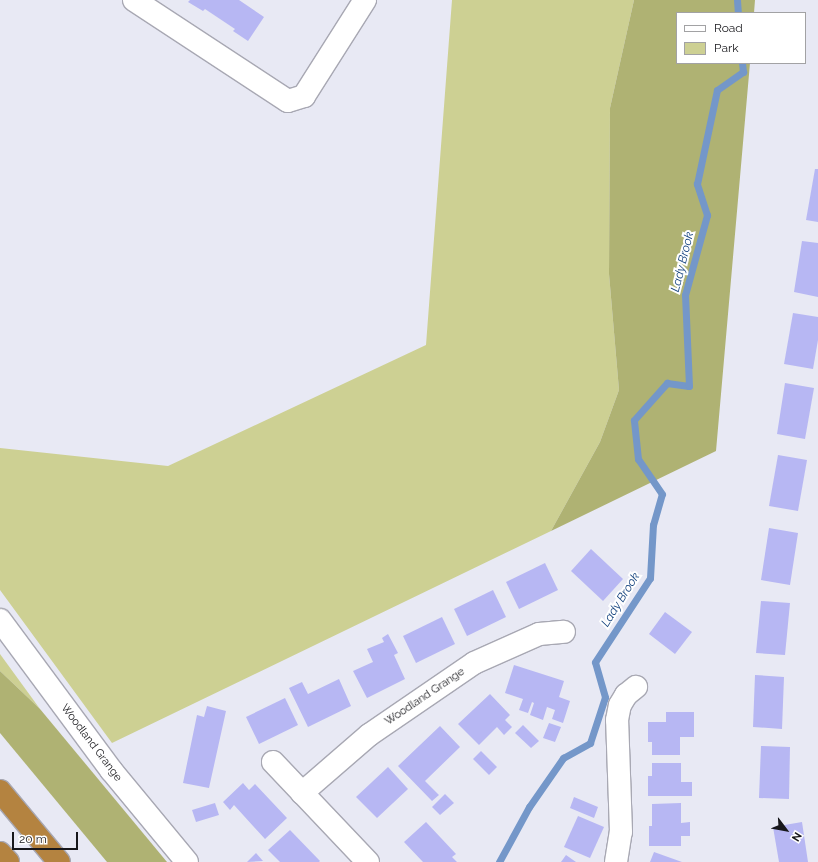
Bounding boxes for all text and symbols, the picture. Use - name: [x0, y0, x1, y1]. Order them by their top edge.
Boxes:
- legend: [676, 12, 806, 64]
- text: Road: [714, 21, 743, 35]
- text: Park: [714, 41, 739, 55]
- water label: Lady Brook: [669, 230, 697, 294]
- water label: Lady Brook: [599, 570, 643, 630]
- street label: Woodland Grange: [383, 665, 467, 729]
- street label: Woodland Grange: [58, 702, 124, 784]
- north arrow: [766, 810, 806, 850]
- scale bar: [14, 824, 80, 850]
- text: N: [789, 830, 804, 844]
- text: 20 m: [19, 832, 47, 846]

